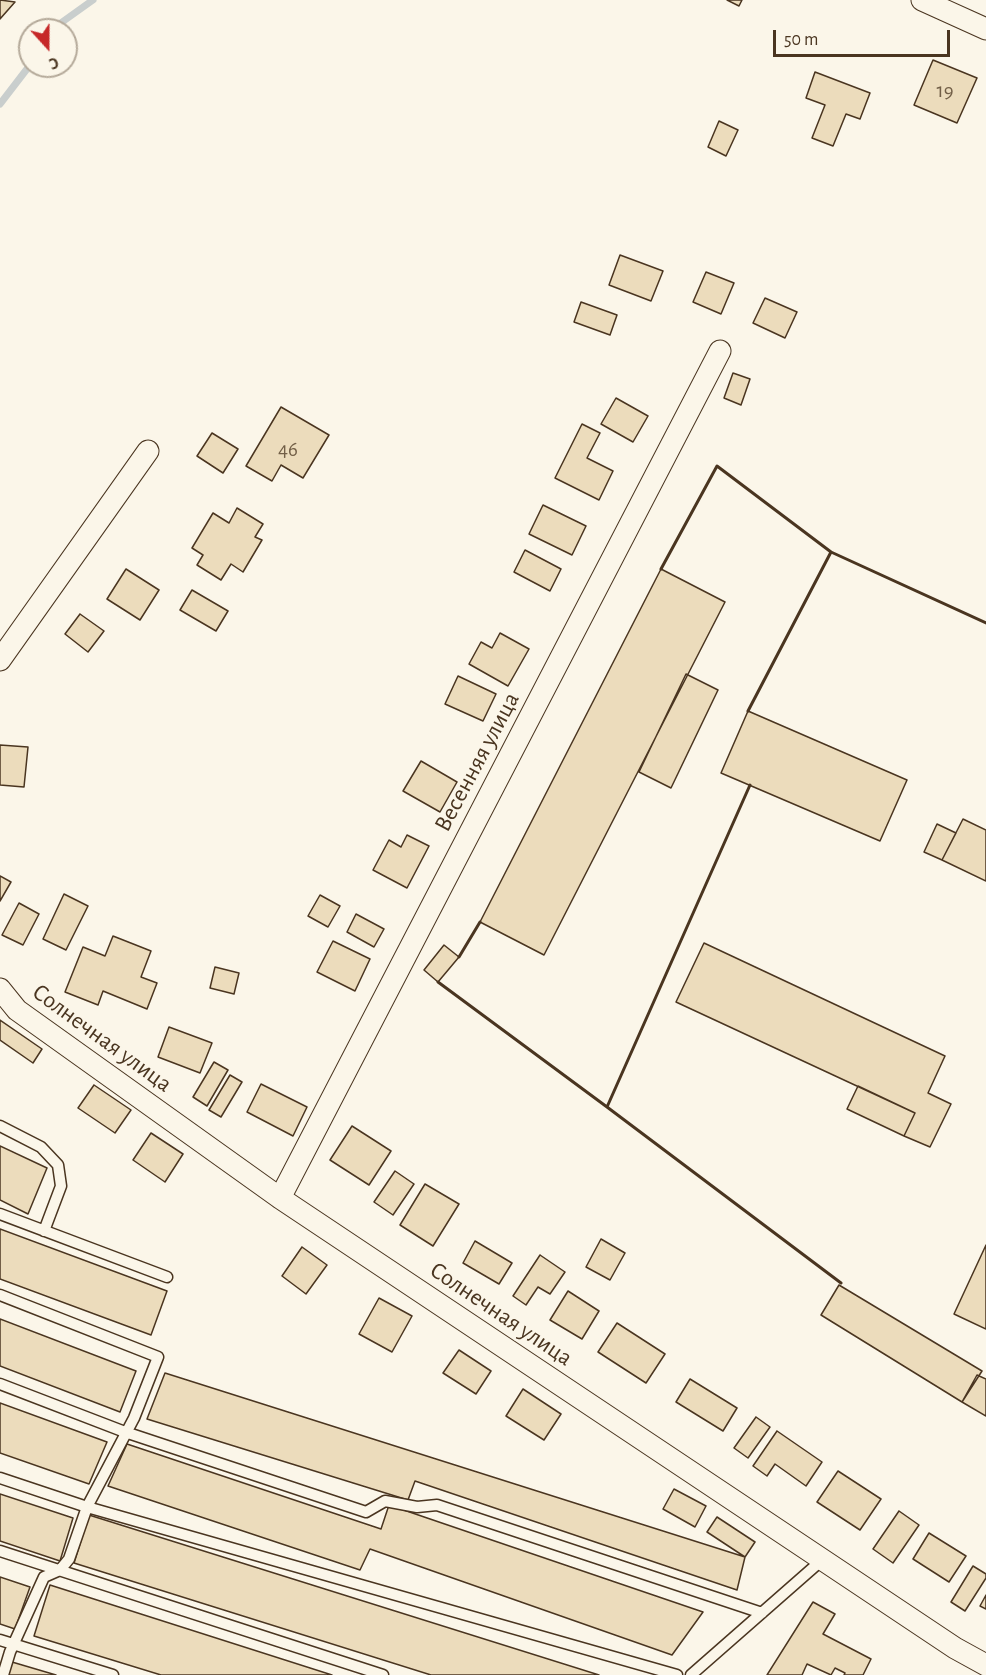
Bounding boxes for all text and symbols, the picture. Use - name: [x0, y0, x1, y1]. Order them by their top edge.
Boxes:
- north arrow: [18, 18, 78, 78]
- scale bar: [776, 18, 953, 56]
- text: 50 m: [784, 31, 818, 49]
- text: С: [47, 54, 61, 72]
- house number: 19: [936, 78, 954, 104]
- house number: 46: [278, 437, 298, 463]
- street label: Весенняя улица: [428, 687, 526, 837]
- street label: Солнечная улица: [26, 978, 178, 1098]
- street label: Солнечная улица: [424, 1256, 578, 1372]

